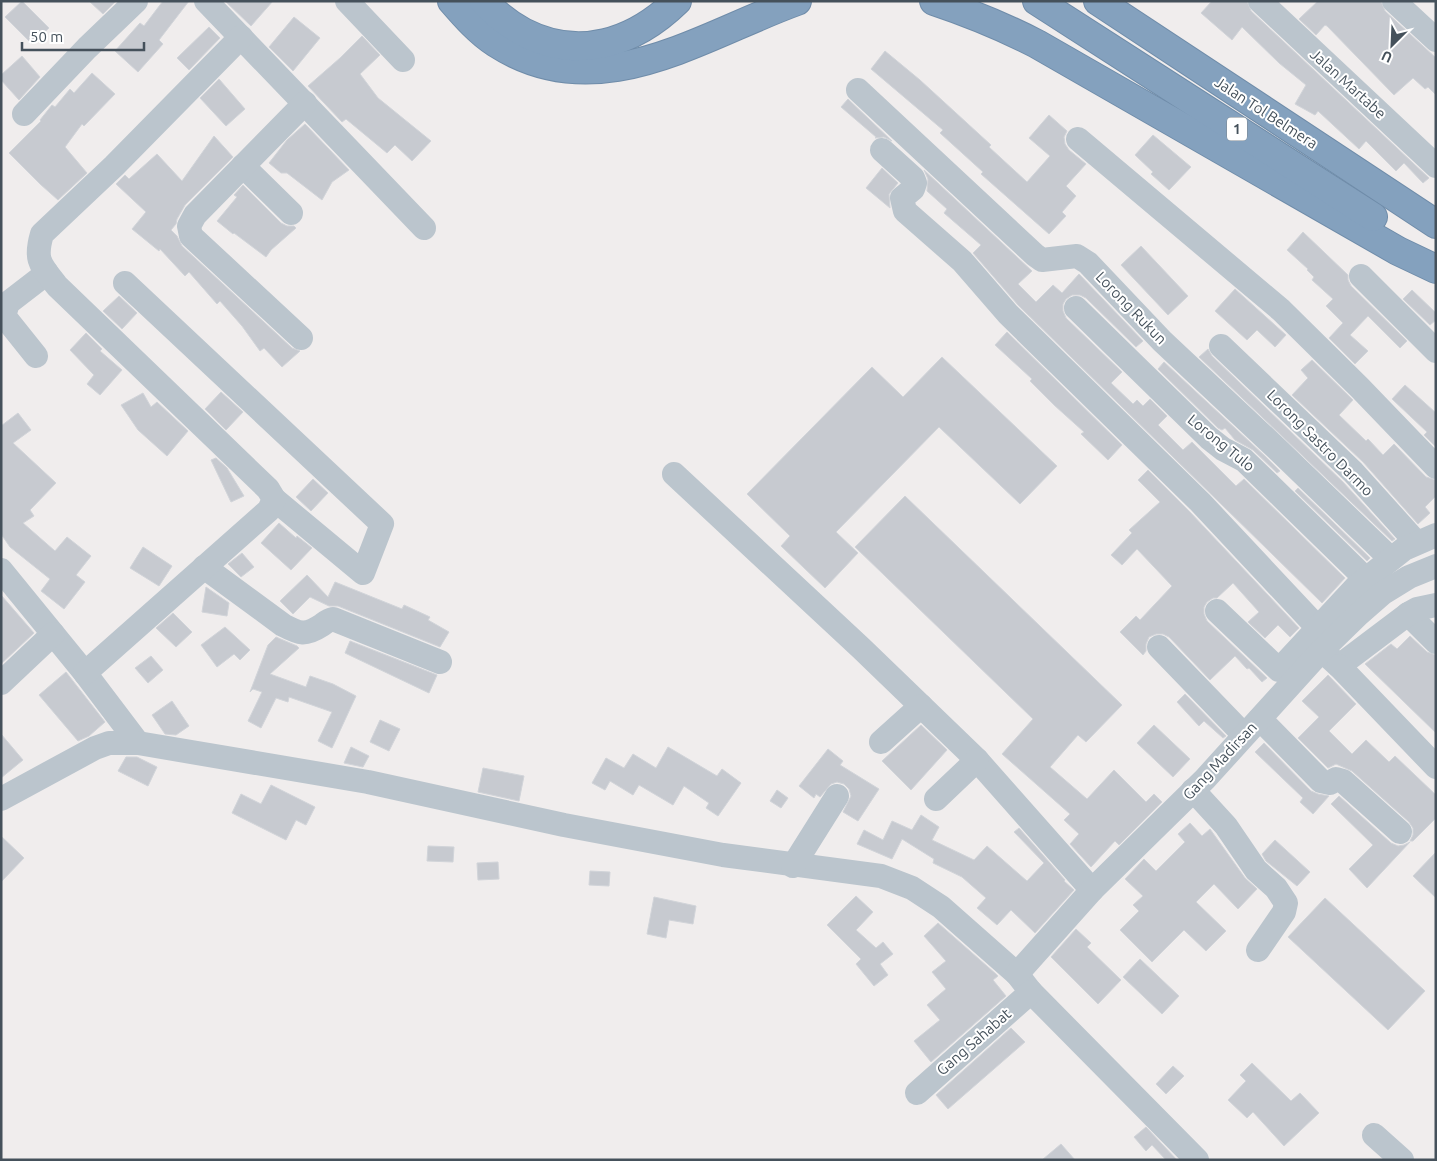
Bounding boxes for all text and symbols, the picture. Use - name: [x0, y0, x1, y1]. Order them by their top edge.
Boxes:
- scale bar: [22, 20, 145, 52]
- north arrow: [1367, 20, 1417, 70]
- text: 50 m: [30, 28, 63, 45]
- street label: Jalan Martabe: [1307, 45, 1390, 122]
- text: U: [1379, 48, 1394, 66]
- street label: Jalan Tol Belmera: [1212, 73, 1321, 152]
- road number: 1: [1227, 118, 1247, 140]
- street label: Lorong Rukun: [1093, 268, 1170, 347]
- street label: Lorong Sastro Darmo: [1264, 386, 1377, 499]
- street label: Lorong Tulo: [1185, 411, 1258, 475]
- street label: Gang Madirsan: [1179, 718, 1260, 803]
- street label: Gang Sahabat: [933, 1005, 1014, 1078]

